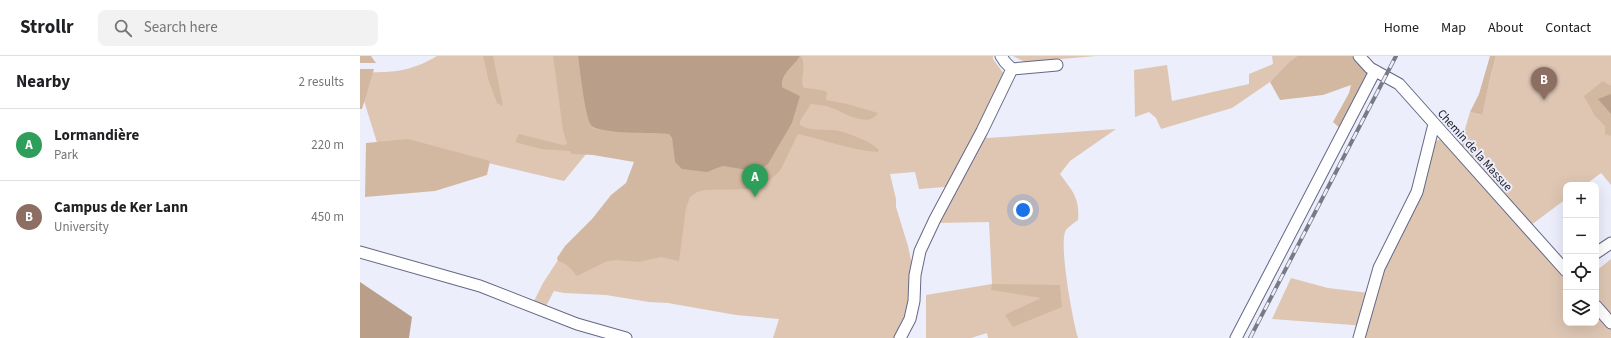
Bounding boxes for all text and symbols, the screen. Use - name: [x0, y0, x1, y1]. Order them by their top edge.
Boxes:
- search box: [98, 10, 378, 46]
- text: Strollr: [20, 14, 74, 41]
- icon: search: [112, 17, 134, 39]
- text: Search here: [144, 17, 218, 38]
- text: Home: [1384, 18, 1419, 38]
- text: Map: [1441, 18, 1466, 38]
- text: About: [1488, 18, 1523, 38]
- text: Contact: [1545, 18, 1591, 38]
- pin: B: [1531, 67, 1557, 100]
- text: Nearby: [16, 70, 70, 94]
- text: 2 results: [299, 73, 344, 91]
- street label: Chemin de la Massue: [1433, 106, 1516, 195]
- text: Lormandière: [54, 125, 139, 146]
- text: A: [25, 136, 33, 154]
- text: 220 m: [311, 136, 344, 154]
- text: Park: [54, 146, 78, 164]
- pin: A: [742, 164, 768, 197]
- map controls: [1563, 182, 1599, 326]
- button: +: [1563, 182, 1599, 218]
- text: Campus de Ker Lann: [54, 197, 188, 218]
- your location: [1013, 200, 1033, 220]
- text: B: [25, 208, 33, 226]
- text: 450 m: [311, 208, 344, 226]
- text: University: [54, 218, 109, 236]
- button: −: [1563, 218, 1599, 254]
- button: locate: [1563, 254, 1599, 290]
- button: layers: [1563, 290, 1599, 326]

